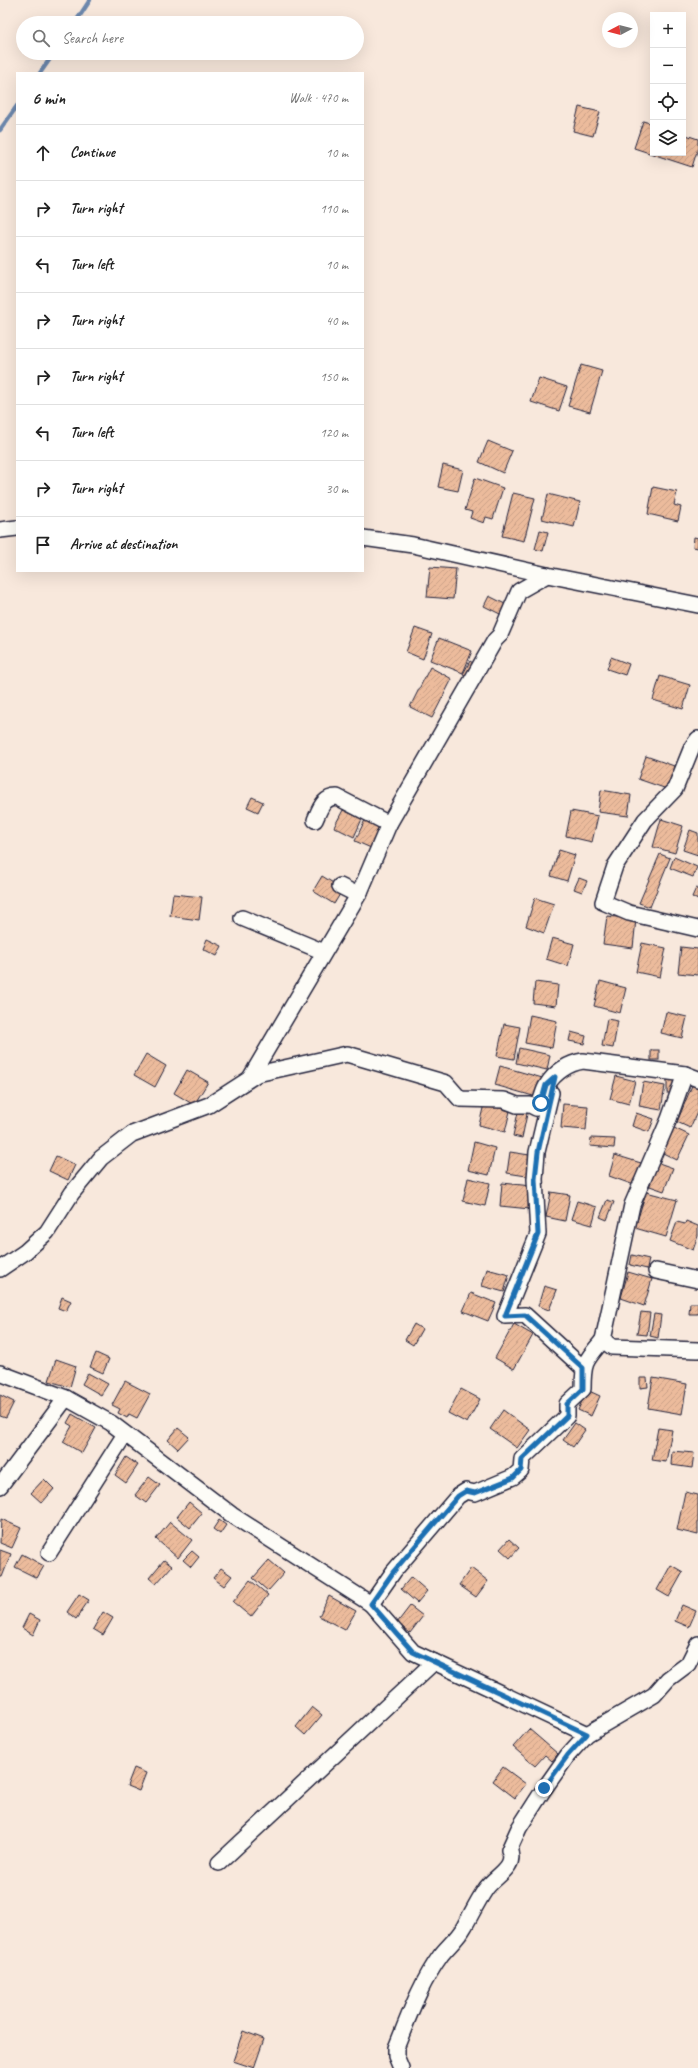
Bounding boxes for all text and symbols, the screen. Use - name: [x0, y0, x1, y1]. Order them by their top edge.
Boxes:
- north arrow: [602, 12, 638, 48]
- map controls: [650, 12, 686, 156]
- button: +: [650, 12, 686, 48]
- search box: [16, 16, 364, 60]
- icon: search: [30, 27, 52, 49]
- text: Search here: [62, 29, 123, 48]
- button: −: [650, 48, 686, 84]
- button: locate: [650, 84, 686, 120]
- text: 6 min: [32, 88, 65, 109]
- text: Walk · 470 m: [289, 90, 348, 106]
- button: layers: [650, 120, 686, 156]
- icon: ahead: [32, 142, 54, 164]
- text: Continue: [70, 143, 115, 162]
- text: 10 m: [326, 145, 348, 161]
- icon: right: [32, 198, 54, 220]
- text: Turn right: [70, 199, 123, 218]
- text: 110 m: [320, 201, 348, 217]
- icon: left: [32, 254, 54, 276]
- text: Turn left: [70, 255, 113, 274]
- text: 10 m: [326, 257, 348, 273]
- icon: right: [32, 310, 54, 332]
- text: Turn right: [70, 311, 123, 330]
- text: 40 m: [326, 313, 348, 329]
- icon: right: [32, 366, 54, 388]
- text: Turn right: [70, 367, 123, 386]
- text: 150 m: [320, 369, 348, 385]
- icon: left: [32, 422, 54, 444]
- text: Turn left: [70, 423, 113, 442]
- text: 120 m: [320, 425, 348, 441]
- icon: right: [32, 478, 54, 500]
- text: Turn right: [70, 479, 123, 498]
- text: 30 m: [326, 481, 348, 497]
- icon: arrive: [32, 534, 54, 556]
- text: Arrive at destination: [70, 535, 177, 554]
- route start: [532, 1094, 550, 1112]
- route end: [535, 1779, 553, 1797]

